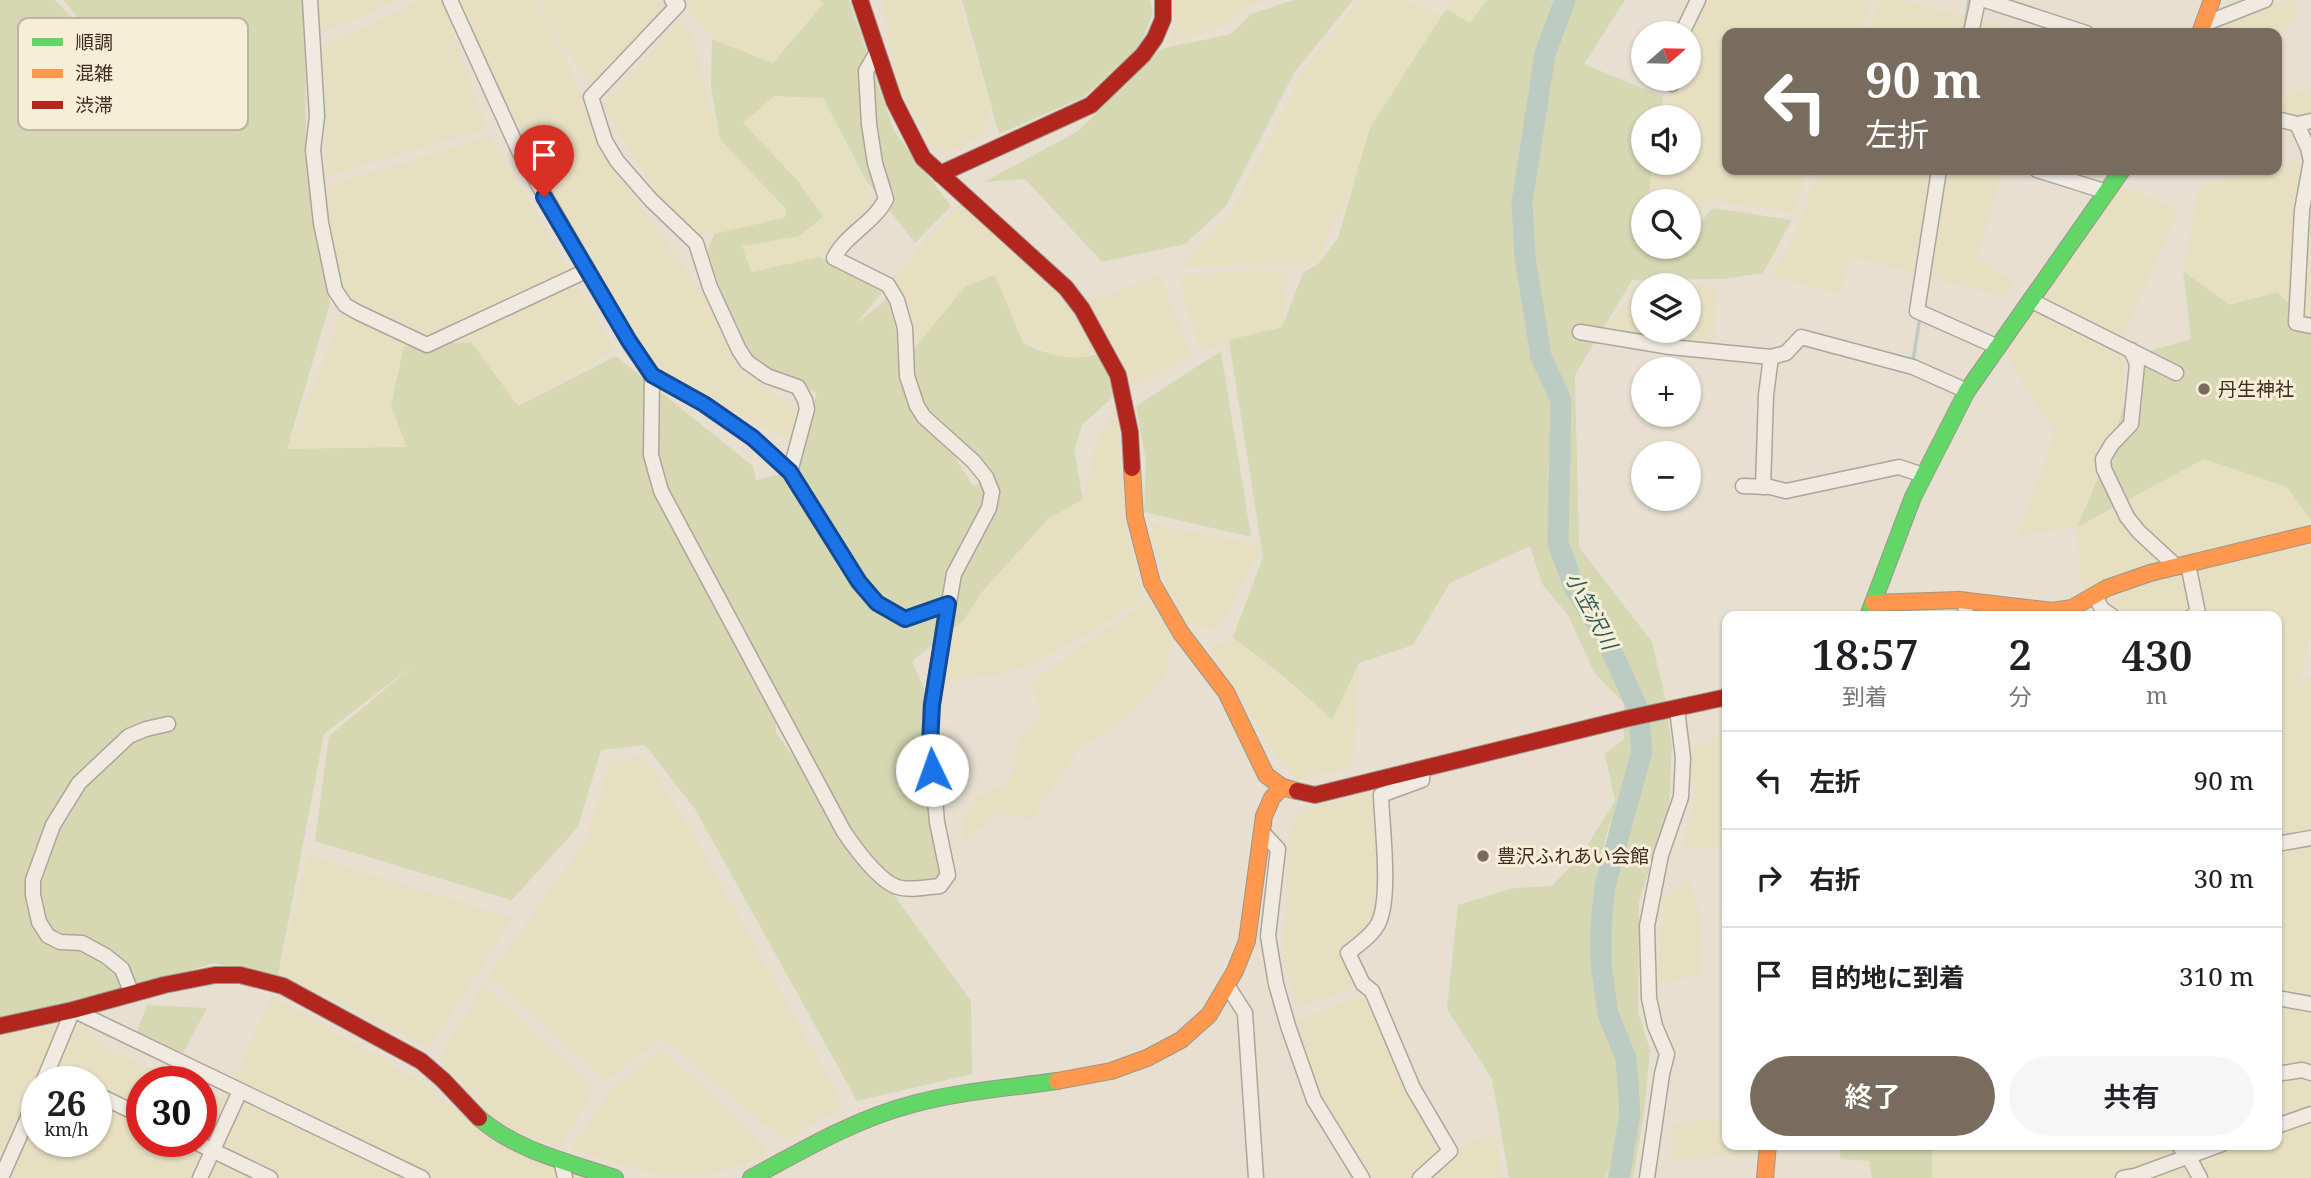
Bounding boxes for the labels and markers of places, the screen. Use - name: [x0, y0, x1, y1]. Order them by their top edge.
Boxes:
- pin: [514, 125, 574, 197]
- place label: 丹生神社: [2218, 376, 2294, 402]
- marker: 丹生神社: [2196, 381, 2212, 397]
- place label: 豊沢ふれあい会館: [1497, 843, 1649, 869]
- marker: 豊沢ふれあい会館: [1475, 848, 1491, 864]

